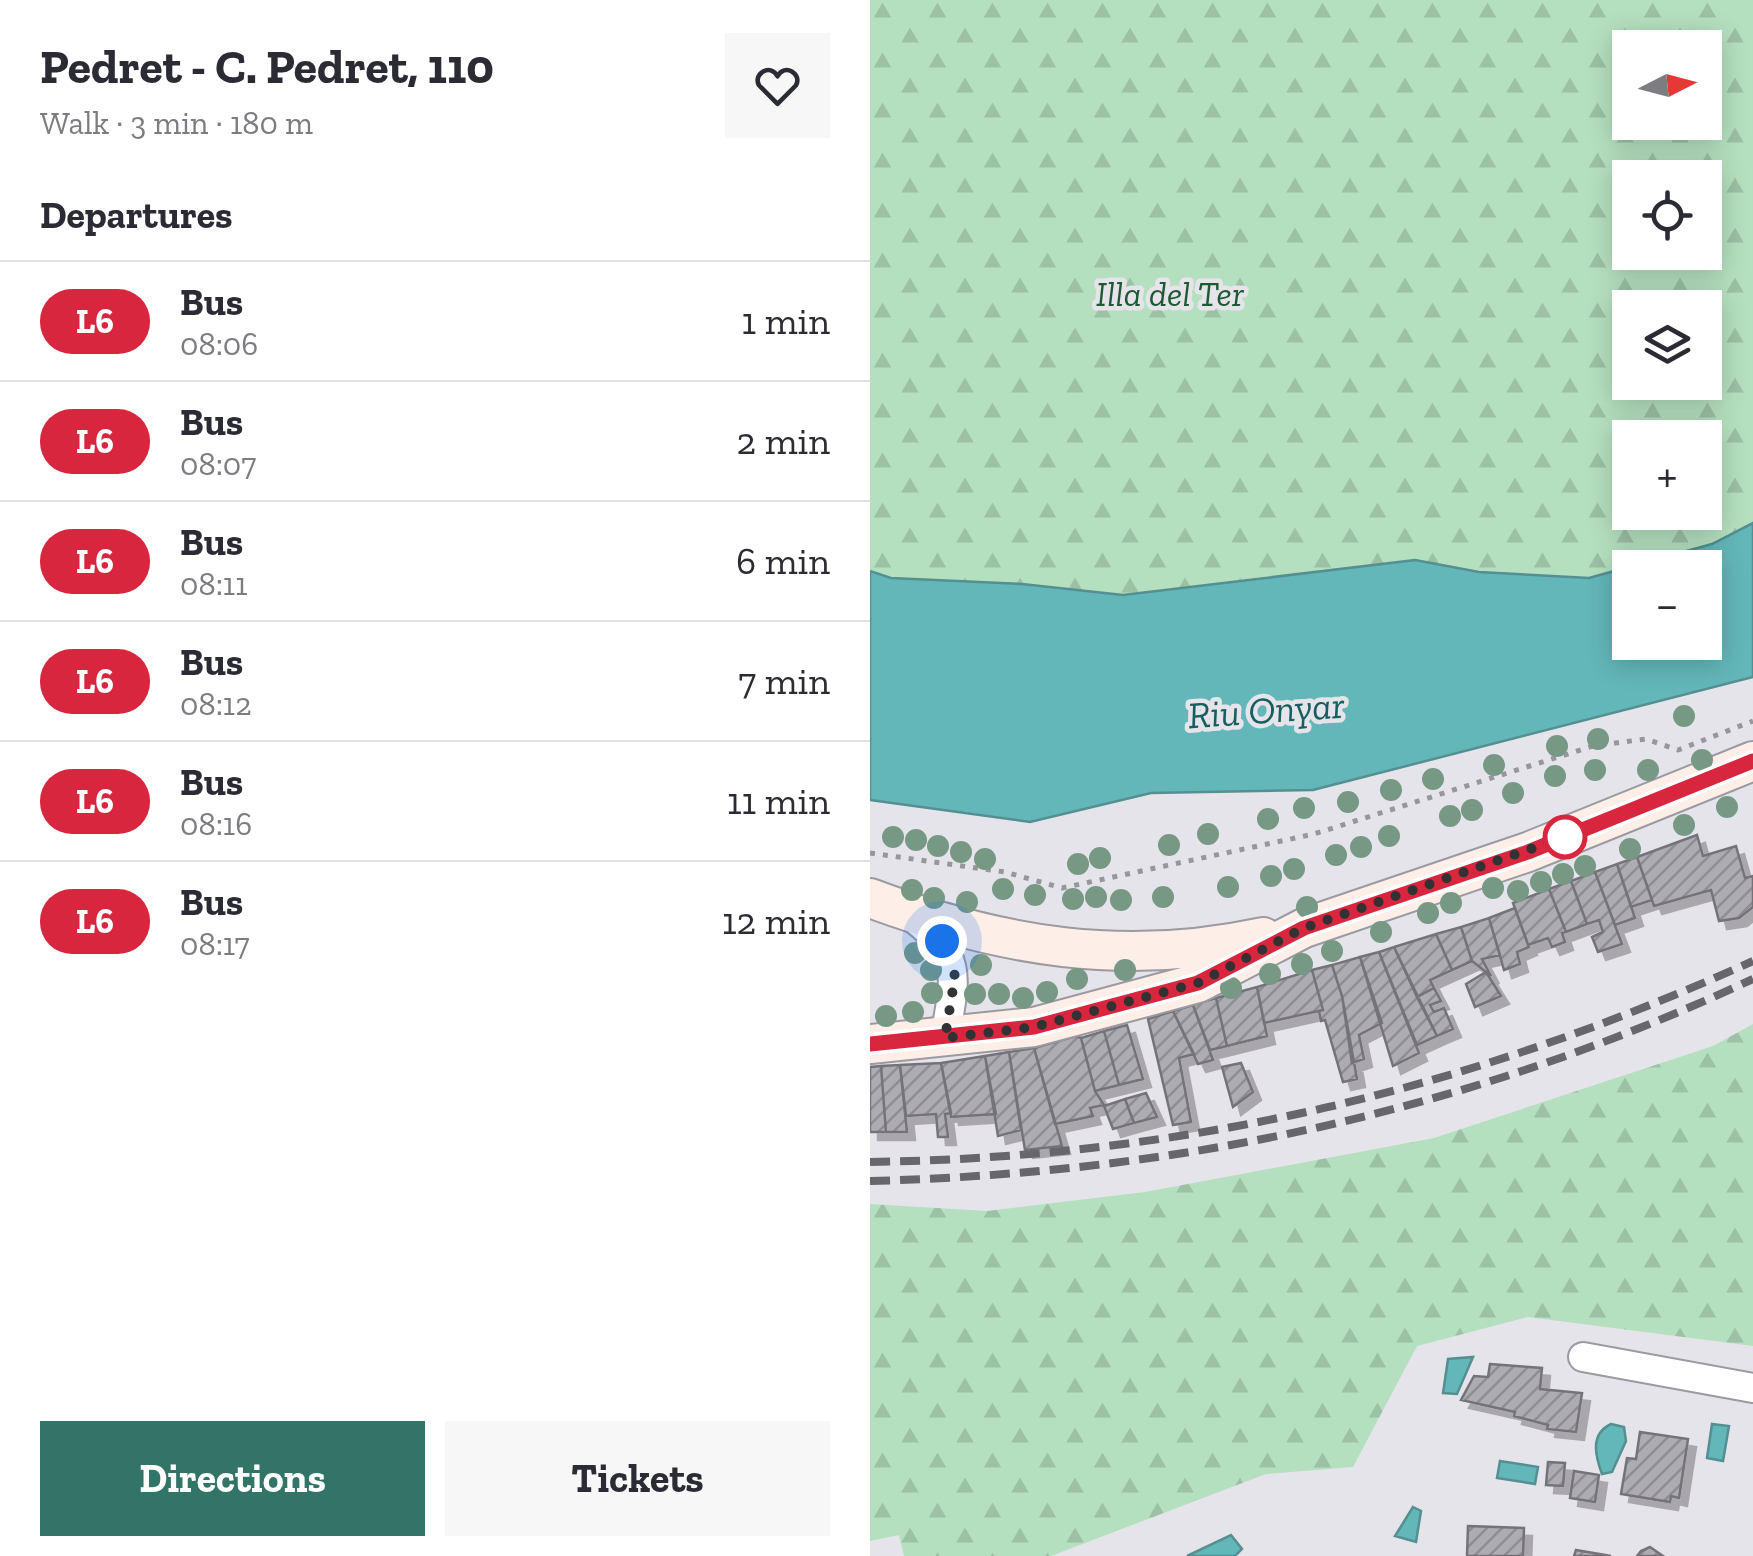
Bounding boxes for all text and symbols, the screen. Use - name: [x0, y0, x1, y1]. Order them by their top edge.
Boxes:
- north arrow: [1612, 30, 1722, 140]
- map controls: [1612, 30, 1722, 660]
- button: heart: [725, 33, 830, 138]
- text: Pedret - C. Pedret, 110: [40, 38, 494, 95]
- text: Walk · 3 min · 180 m: [40, 104, 313, 142]
- button: locate: [1612, 160, 1722, 270]
- text: Departures: [40, 192, 232, 238]
- park label: Illa del Ter: [1096, 273, 1245, 315]
- text: Bus: [180, 279, 243, 325]
- button: layers: [1612, 290, 1722, 400]
- text: 1 min: [742, 298, 830, 344]
- text: L6: [76, 300, 114, 342]
- text: 08:06: [180, 325, 258, 363]
- text: Bus: [180, 399, 243, 445]
- text: 2 min: [737, 418, 830, 464]
- text: L6: [76, 420, 114, 462]
- button: +: [1612, 420, 1722, 530]
- text: 08:07: [180, 445, 256, 483]
- text: Bus: [180, 519, 243, 565]
- text: 6 min: [736, 538, 830, 584]
- text: L6: [76, 540, 114, 582]
- button: −: [1612, 550, 1722, 660]
- text: 08:11: [180, 565, 247, 603]
- text: Bus: [180, 639, 243, 685]
- text: 7 min: [738, 658, 830, 704]
- text: L6: [76, 660, 114, 702]
- water label: Riu Onyar: [1186, 682, 1347, 738]
- text: 08:12: [180, 685, 252, 723]
- text: Bus: [180, 759, 243, 805]
- text: 11 min: [727, 778, 830, 824]
- text: L6: [76, 780, 114, 822]
- text: 08:16: [180, 805, 252, 843]
- unlabelled marker: [1544, 816, 1586, 858]
- text: Bus: [180, 879, 243, 925]
- text: 12 min: [722, 898, 830, 944]
- text: L6: [76, 900, 114, 942]
- your location: [917, 916, 967, 966]
- text: 08:17: [180, 925, 250, 963]
- button: Directions: [40, 1421, 425, 1536]
- button: Tickets: [445, 1421, 830, 1536]

